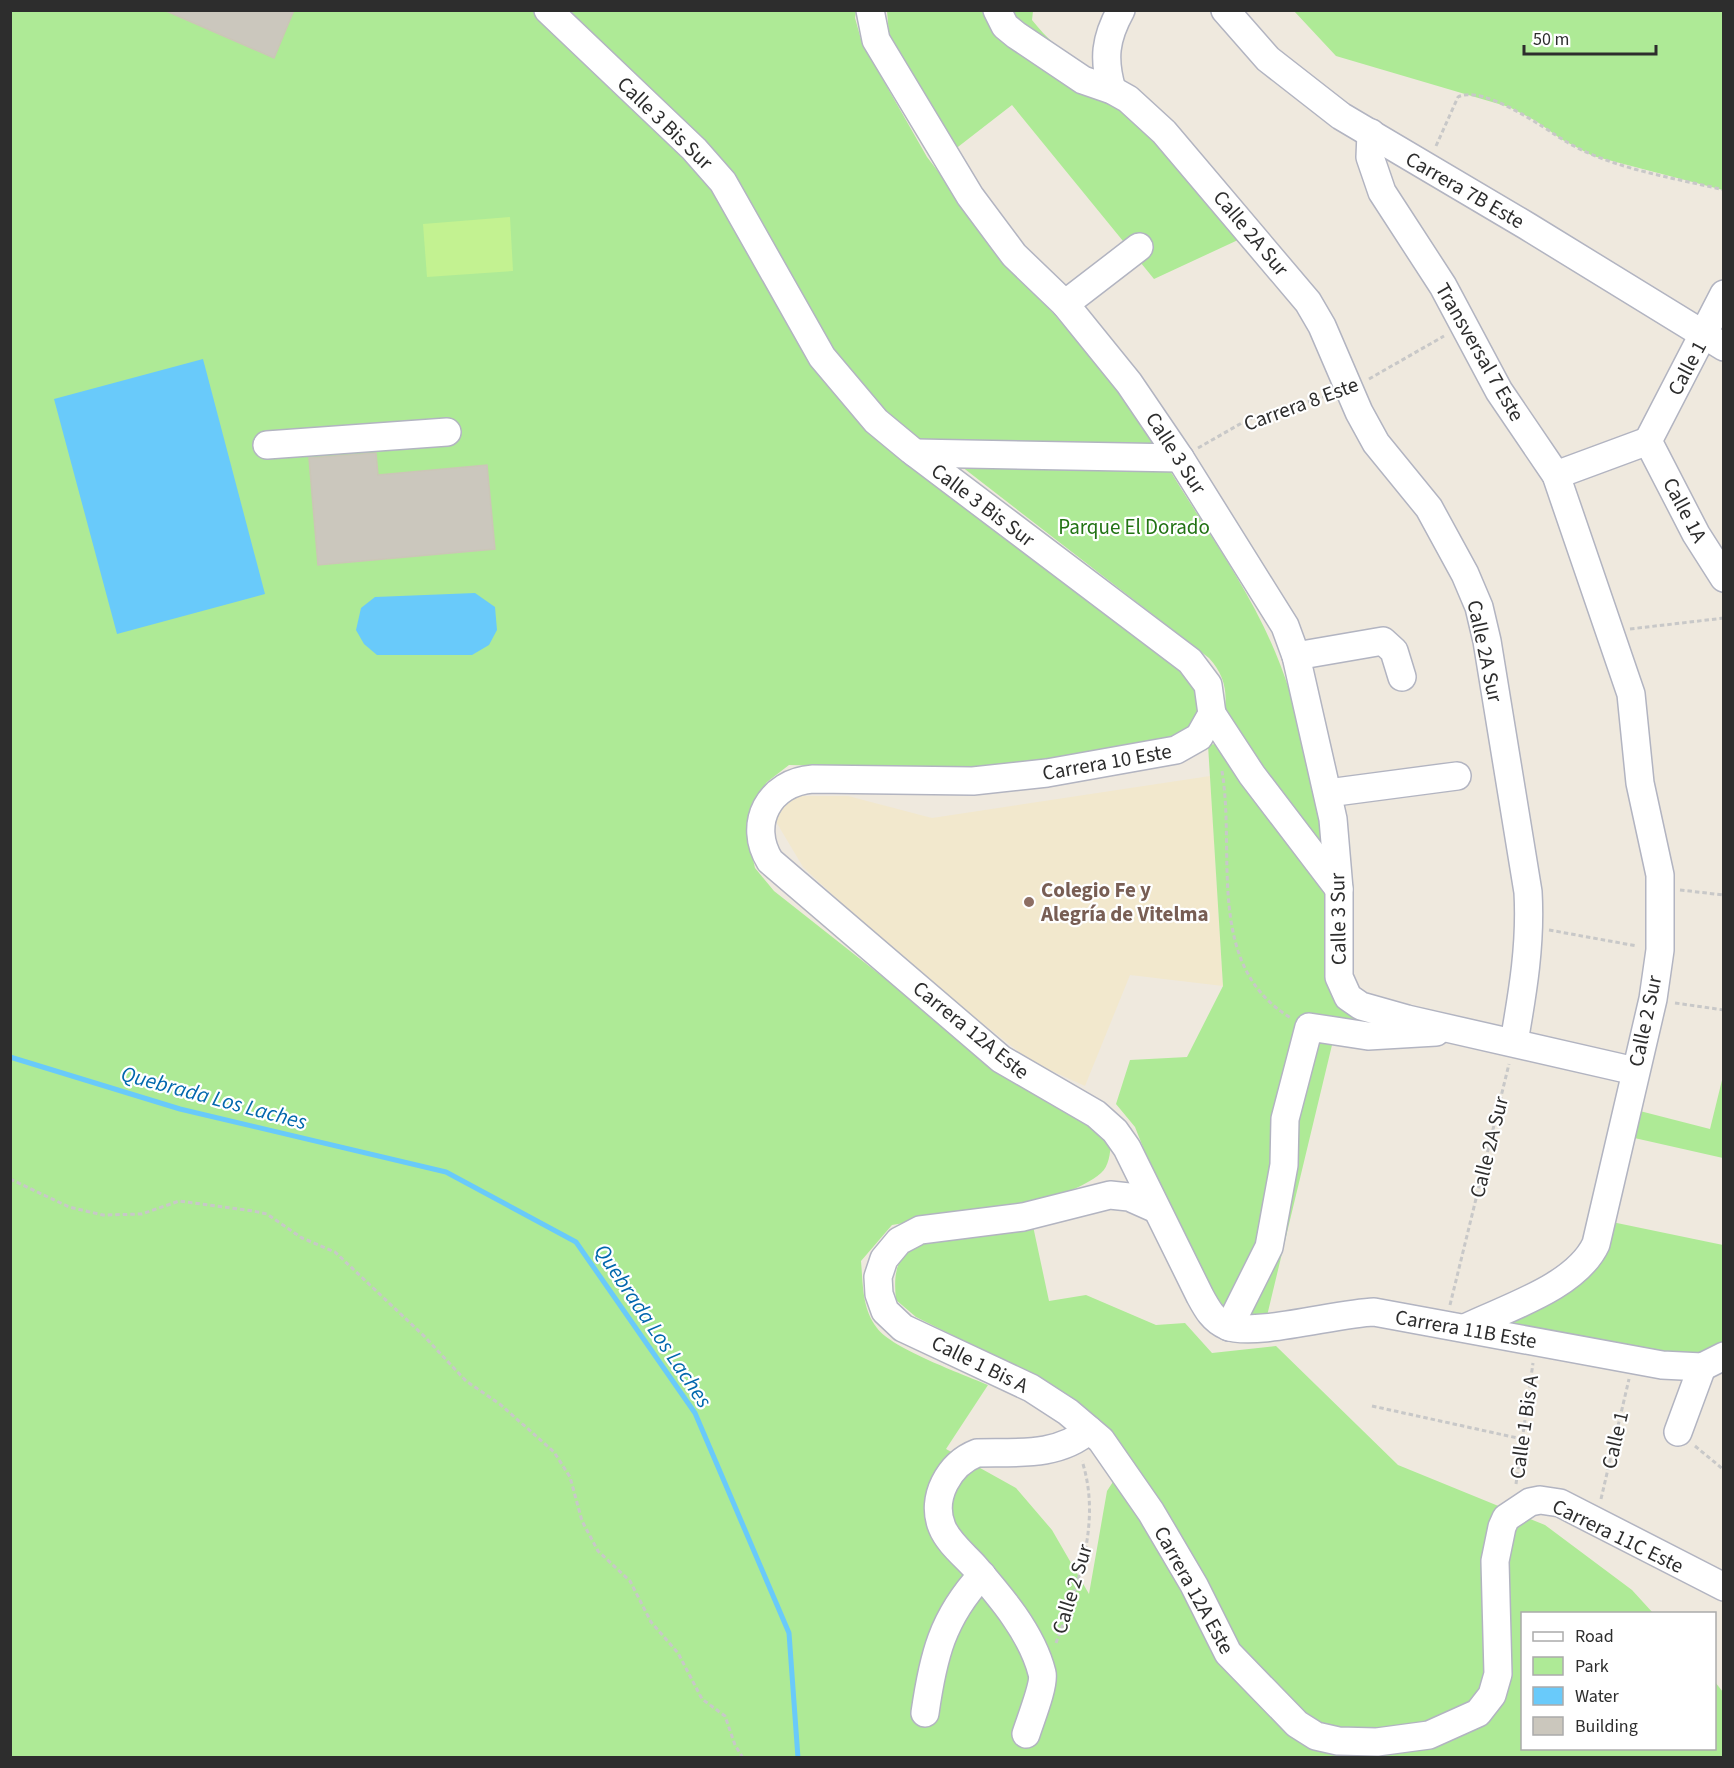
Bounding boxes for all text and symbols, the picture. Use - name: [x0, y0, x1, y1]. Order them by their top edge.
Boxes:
- scale bar: [1524, 18, 1656, 56]
- text: 50 m: [1533, 27, 1569, 52]
- street label: Calle 3 Bis Sur: [610, 69, 720, 177]
- street label: Carrera 7B Este: [1400, 144, 1530, 236]
- street label: Calle 2A Sur: [1206, 184, 1296, 283]
- street label: Transversal 7 Este: [1428, 277, 1532, 427]
- street label: Calle 1: [1660, 335, 1714, 401]
- street label: Carrera 8 Este: [1239, 369, 1363, 439]
- street label: Calle 3 Sur: [1138, 406, 1214, 501]
- street label: Calle 3 Bis Sur: [925, 456, 1042, 554]
- street label: Calle 1A: [1655, 472, 1715, 548]
- park label: Parque El Dorado: [1058, 512, 1210, 542]
- street label: Calle 2A Sur: [1460, 597, 1511, 706]
- street label: Carrera 10 Este: [1040, 736, 1174, 788]
- street label: Calle 3 Sur: [1322, 872, 1354, 965]
- place label: Colegio Fe y Alegría de Vitelma: [1040, 875, 1209, 929]
- marker: Colegio Fe y Alegría de Vitelma: [1022, 895, 1036, 909]
- street label: Calle 2 Sur: [1621, 972, 1669, 1069]
- street label: Carrera 12A Este: [906, 974, 1036, 1086]
- water label: Quebrada Los Laches: [117, 1058, 311, 1138]
- street label: Calle 2A Sur: [1462, 1092, 1516, 1201]
- water label: Quebrada Los Laches: [586, 1238, 720, 1414]
- street label: Carrera 11B Este: [1393, 1302, 1539, 1356]
- street label: Calle 1 Bis A: [926, 1328, 1034, 1401]
- street label: Calle 1 Bis A: [1502, 1373, 1546, 1481]
- street label: Calle 1: [1594, 1408, 1636, 1472]
- street label: Carrera 11C Este: [1547, 1491, 1689, 1581]
- street label: Carrera 12A Este: [1146, 1521, 1242, 1659]
- street label: Calle 2 Sur: [1044, 1540, 1100, 1638]
- legend: [1521, 1612, 1716, 1750]
- text: Road: [1575, 1624, 1614, 1649]
- text: Park: [1575, 1654, 1609, 1679]
- text: Water: [1575, 1684, 1619, 1709]
- text: Building: [1575, 1714, 1638, 1739]

